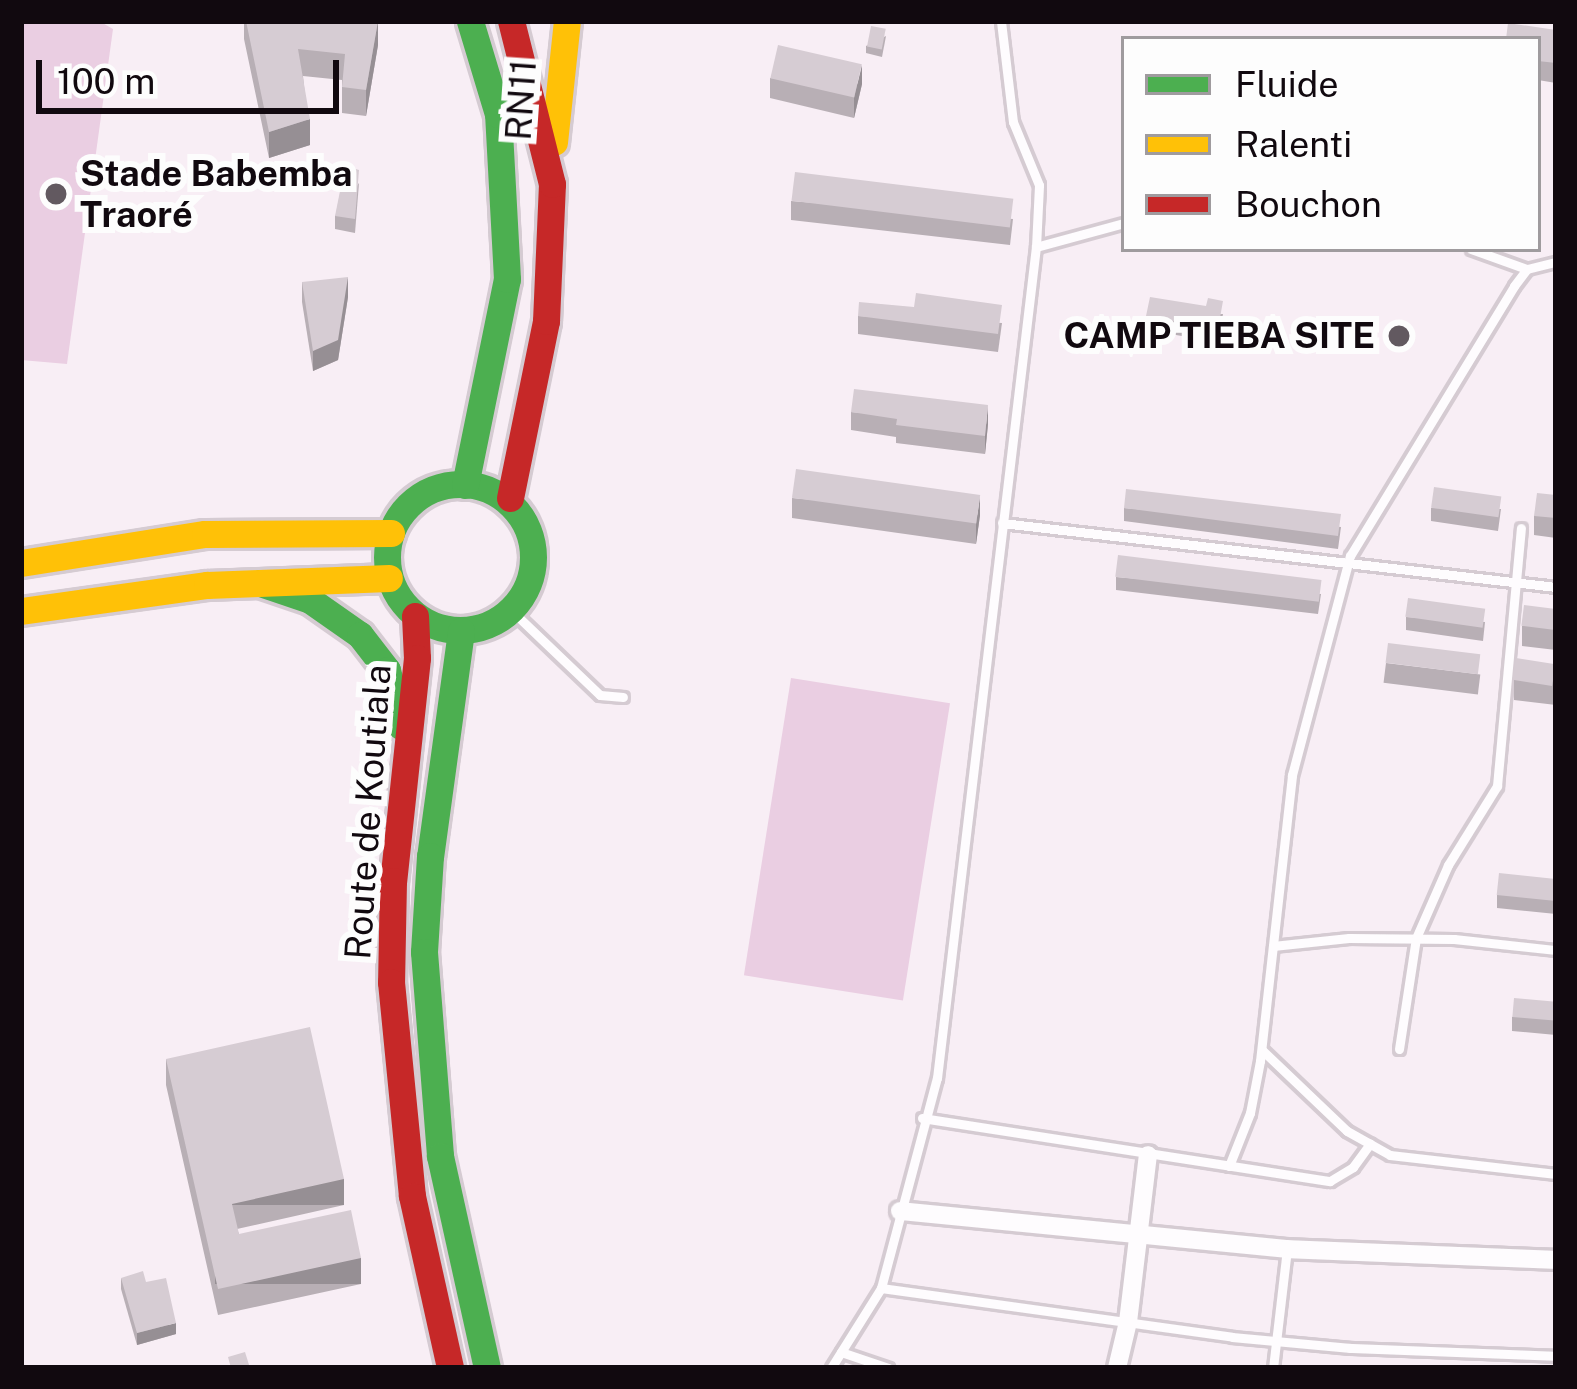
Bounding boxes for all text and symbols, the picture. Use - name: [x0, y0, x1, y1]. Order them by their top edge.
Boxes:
- scale bar: [42, 36, 345, 110]
- legend: [1121, 36, 1541, 252]
- street label: RN11: [497, 58, 545, 142]
- text: 100 m: [57, 60, 155, 102]
- text: Fluide: [1235, 63, 1339, 105]
- text: Ralenti: [1235, 123, 1352, 165]
- place label: Stade Babemba Traoré: [80, 151, 353, 236]
- marker: Stade Babemba Traoré: [43, 181, 69, 207]
- text: Bouchon: [1235, 183, 1382, 225]
- place label: CAMP TIEBA SITE: [1063, 314, 1375, 358]
- marker: CAMP TIEBA SITE: [1386, 323, 1412, 349]
- street label: Route de Koutiala: [336, 663, 400, 961]

